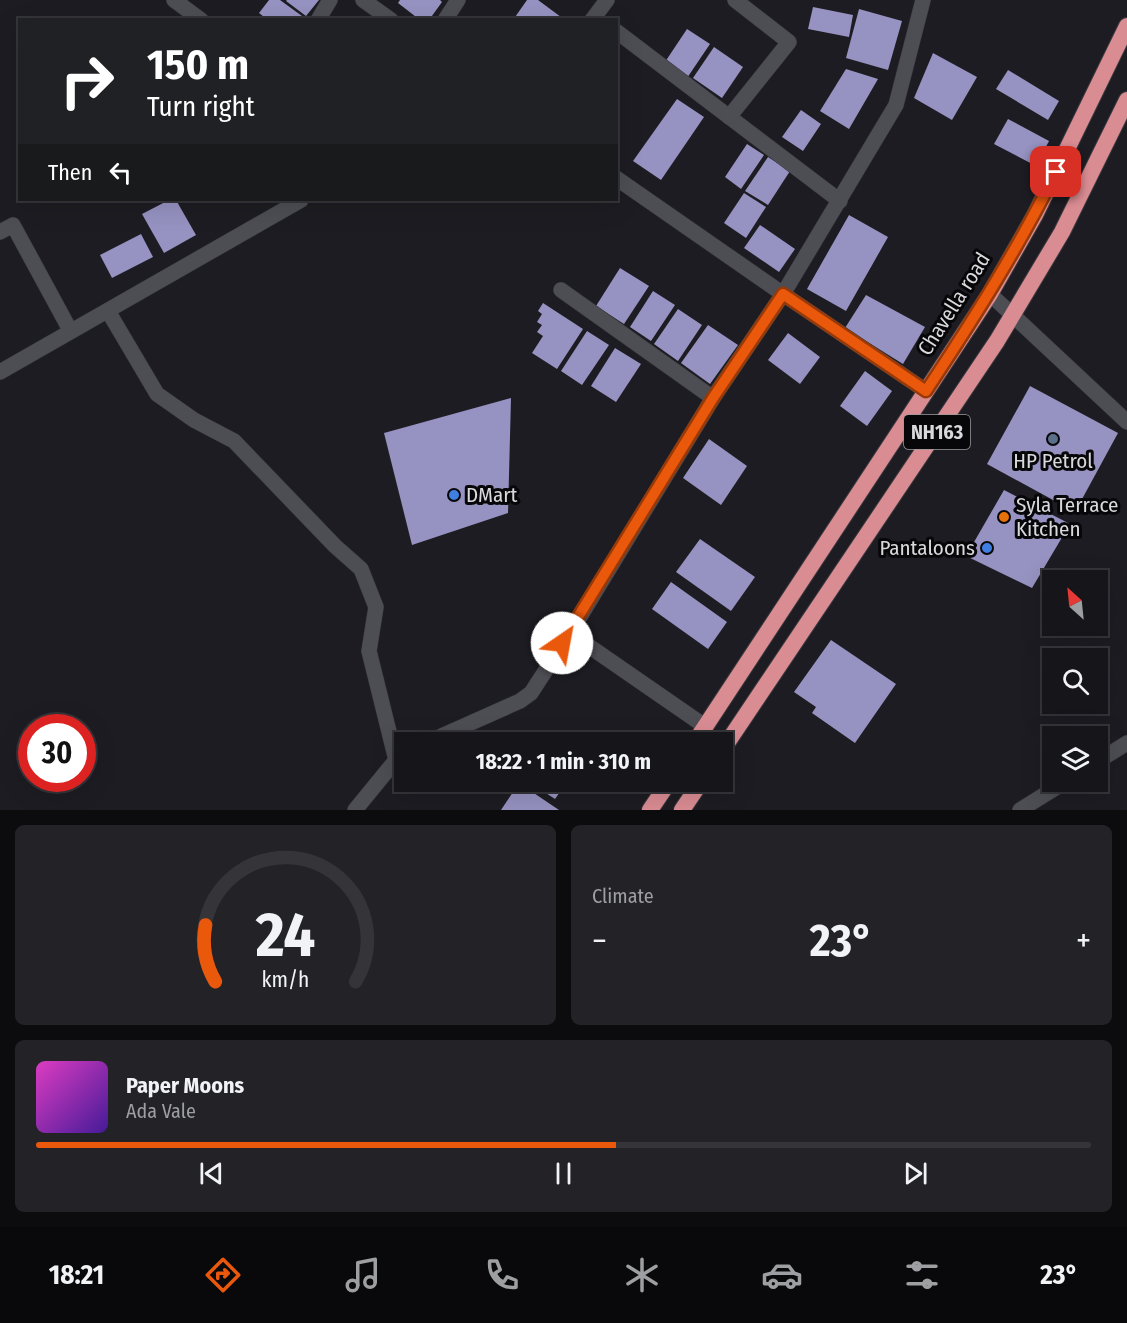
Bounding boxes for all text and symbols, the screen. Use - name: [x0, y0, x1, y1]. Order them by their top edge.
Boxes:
- text: 150 m: [147, 40, 249, 90]
- icon: right: [48, 42, 126, 120]
- text: Turn right: [147, 91, 255, 123]
- pin: [1030, 146, 1081, 197]
- icon: arrive: [1039, 155, 1072, 188]
- icon: left: [104, 156, 137, 189]
- text: Then: [48, 159, 92, 186]
- street label: Chavella road: [912, 248, 996, 360]
- road number: NH163: [904, 415, 970, 449]
- marker: HP Petrol: [1046, 432, 1060, 446]
- place label: HP Petrol: [1013, 448, 1093, 474]
- place label: DMart: [466, 482, 518, 508]
- marker: DMart: [447, 488, 461, 502]
- place label: Syla Terrace Kitchen: [1016, 492, 1118, 542]
- marker: Syla Terrace Kitchen: [997, 510, 1011, 524]
- place label: Pantaloons: [879, 535, 975, 561]
- marker: Pantaloons: [980, 541, 994, 555]
- north arrow: [1042, 570, 1108, 636]
- map controls: [1042, 570, 1108, 792]
- position arrow: [530, 611, 594, 675]
- button: search: [1042, 648, 1108, 714]
- speed limit sign: 30: [18, 714, 96, 792]
- button: layers: [1042, 726, 1108, 792]
- text: 18:22 · 1 min · 310 m: [476, 748, 651, 775]
- text: Climate: [592, 884, 654, 908]
- text: 24: [255, 898, 315, 973]
- text: 23°: [810, 914, 873, 968]
- text: −: [592, 921, 607, 961]
- text: +: [1076, 921, 1091, 961]
- text: km/h: [262, 967, 309, 993]
- text: Paper Moons: [126, 1072, 244, 1099]
- text: Ada Vale: [126, 1099, 196, 1123]
- icon: previous: [195, 1157, 228, 1190]
- icon: pause: [547, 1157, 580, 1190]
- icon: next: [899, 1157, 932, 1190]
- icon: directions: [202, 1254, 244, 1296]
- icon: music: [342, 1254, 384, 1296]
- icon: phone: [481, 1254, 523, 1296]
- icon: climate: [621, 1254, 663, 1296]
- icon: car: [761, 1254, 803, 1296]
- icon: filters: [901, 1254, 943, 1296]
- text: 18:21: [49, 1259, 104, 1291]
- text: 23°: [1040, 1259, 1078, 1291]

